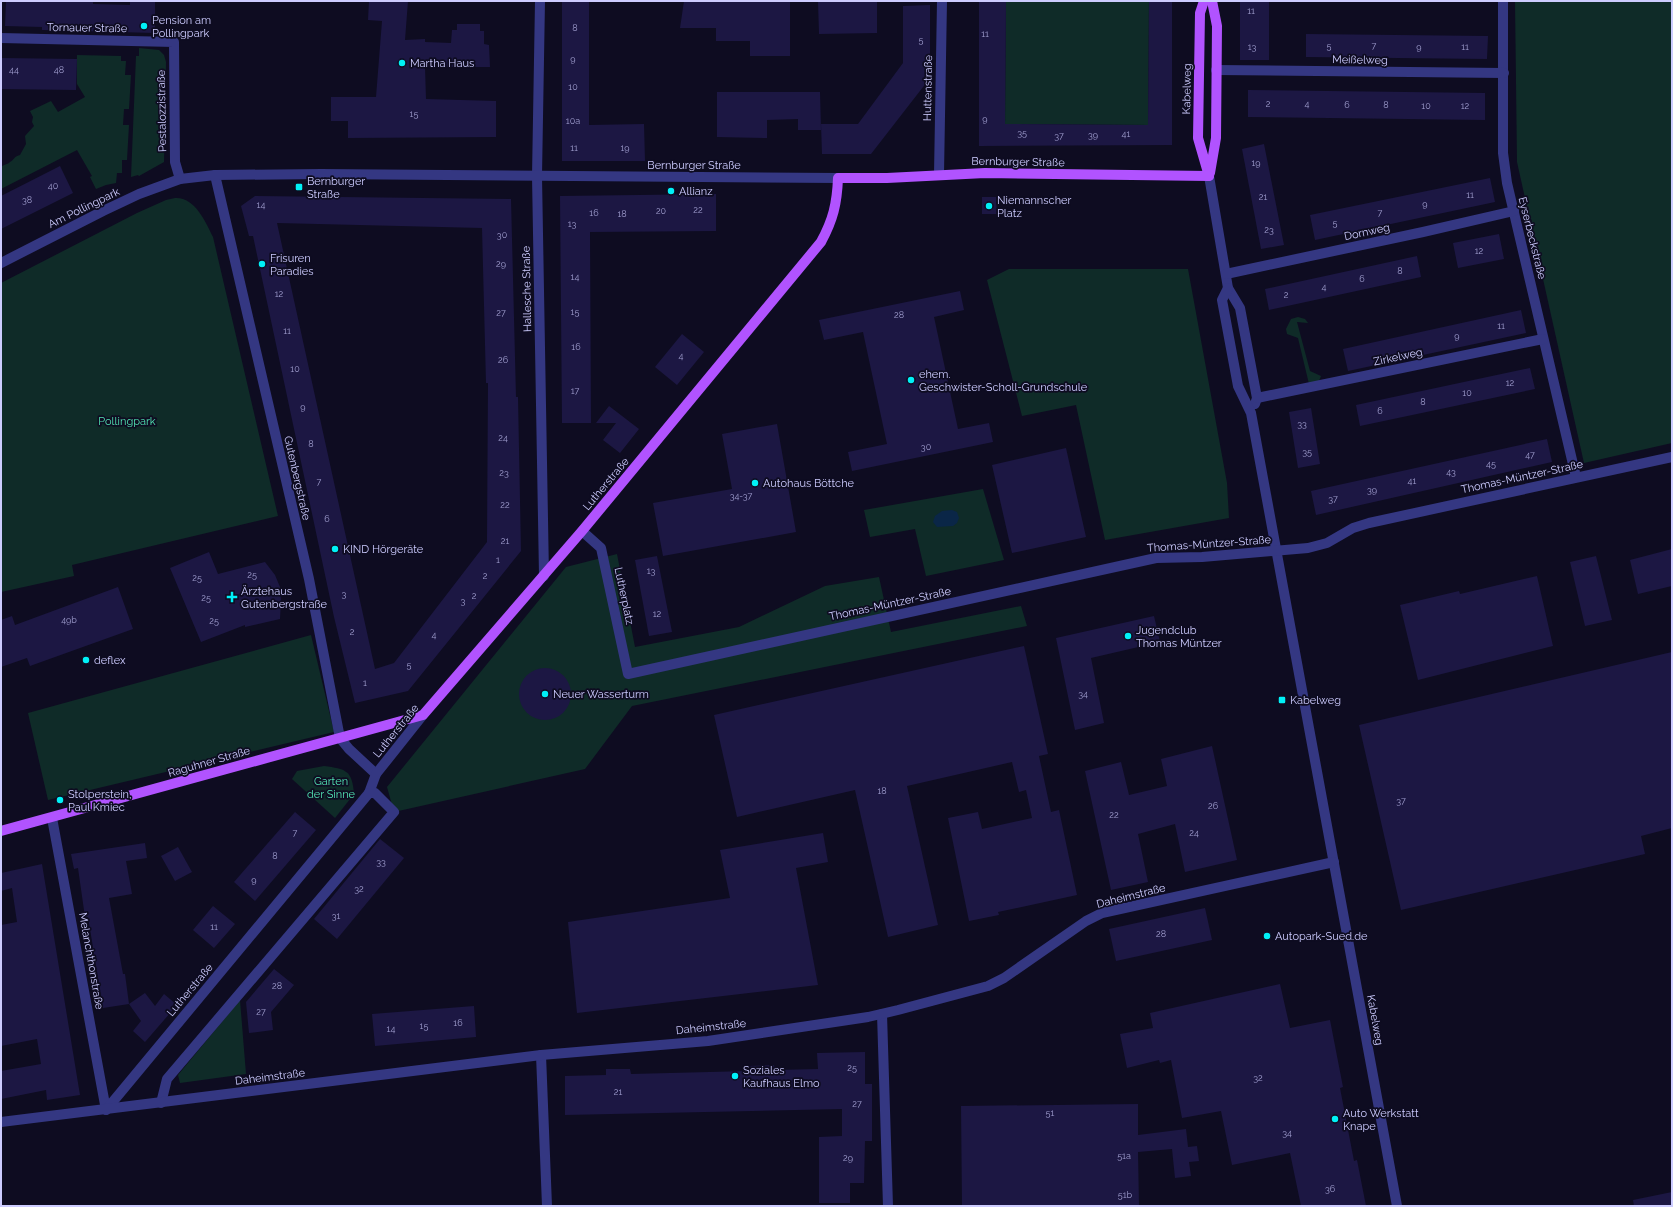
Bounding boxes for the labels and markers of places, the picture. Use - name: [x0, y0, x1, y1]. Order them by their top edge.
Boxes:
- place label: Pension am Pollingpark: [152, 14, 211, 40]
- marker: Pension am Pollingpark: [139, 21, 149, 31]
- place label: Martha Haus: [410, 57, 474, 70]
- marker: Martha Haus: [397, 58, 407, 68]
- place label: Bernburger Straße: [307, 175, 365, 201]
- marker: Bernburger Straße: [294, 182, 304, 192]
- place label: Allianz: [679, 185, 713, 198]
- marker: Allianz: [666, 186, 676, 196]
- place label: Niemannscher Platz: [997, 194, 1071, 220]
- marker: Niemannscher Platz: [984, 201, 994, 211]
- place label: Frisuren Paradies: [270, 252, 314, 278]
- marker: Frisuren Paradies: [257, 259, 267, 269]
- place label: ehem. Geschwister-Scholl-Grundschule: [919, 368, 1088, 394]
- marker: ehem. Geschwister-Scholl-Grundschule: [906, 375, 916, 385]
- place label: Autohaus Böttche: [763, 477, 855, 490]
- marker: Autohaus Böttche: [750, 478, 760, 488]
- place label: KIND Hörgeräte: [343, 543, 424, 556]
- marker: KIND Hörgeräte: [330, 544, 340, 554]
- place label: Ärztehaus Gutenbergstraße: [241, 585, 328, 611]
- marker: Ärztehaus Gutenbergstraße: [226, 591, 238, 603]
- place label: Jugendclub Thomas Müntzer: [1136, 624, 1222, 650]
- marker: Jugendclub Thomas Müntzer: [1123, 631, 1133, 641]
- place label: deflex: [94, 654, 126, 667]
- marker: deflex: [81, 655, 91, 665]
- place label: Neuer Wasserturm: [553, 688, 649, 701]
- marker: Neuer Wasserturm: [540, 689, 550, 699]
- place label: Kabelweg: [1290, 694, 1341, 707]
- marker: Kabelweg: [1277, 695, 1287, 705]
- place label: Stolperstein, Paul Kmiec: [68, 788, 131, 814]
- marker: Stolperstein, Paul Kmiec: [55, 795, 65, 805]
- place label: Autopark-Sued.de: [1275, 930, 1368, 943]
- marker: Autopark-Sued.de: [1262, 931, 1272, 941]
- place label: Soziales Kaufhaus Elmo: [743, 1064, 820, 1090]
- marker: Soziales Kaufhaus Elmo: [730, 1071, 740, 1081]
- place label: Auto Werkstatt Knape: [1343, 1107, 1419, 1133]
- marker: Auto Werkstatt Knape: [1330, 1114, 1340, 1124]

